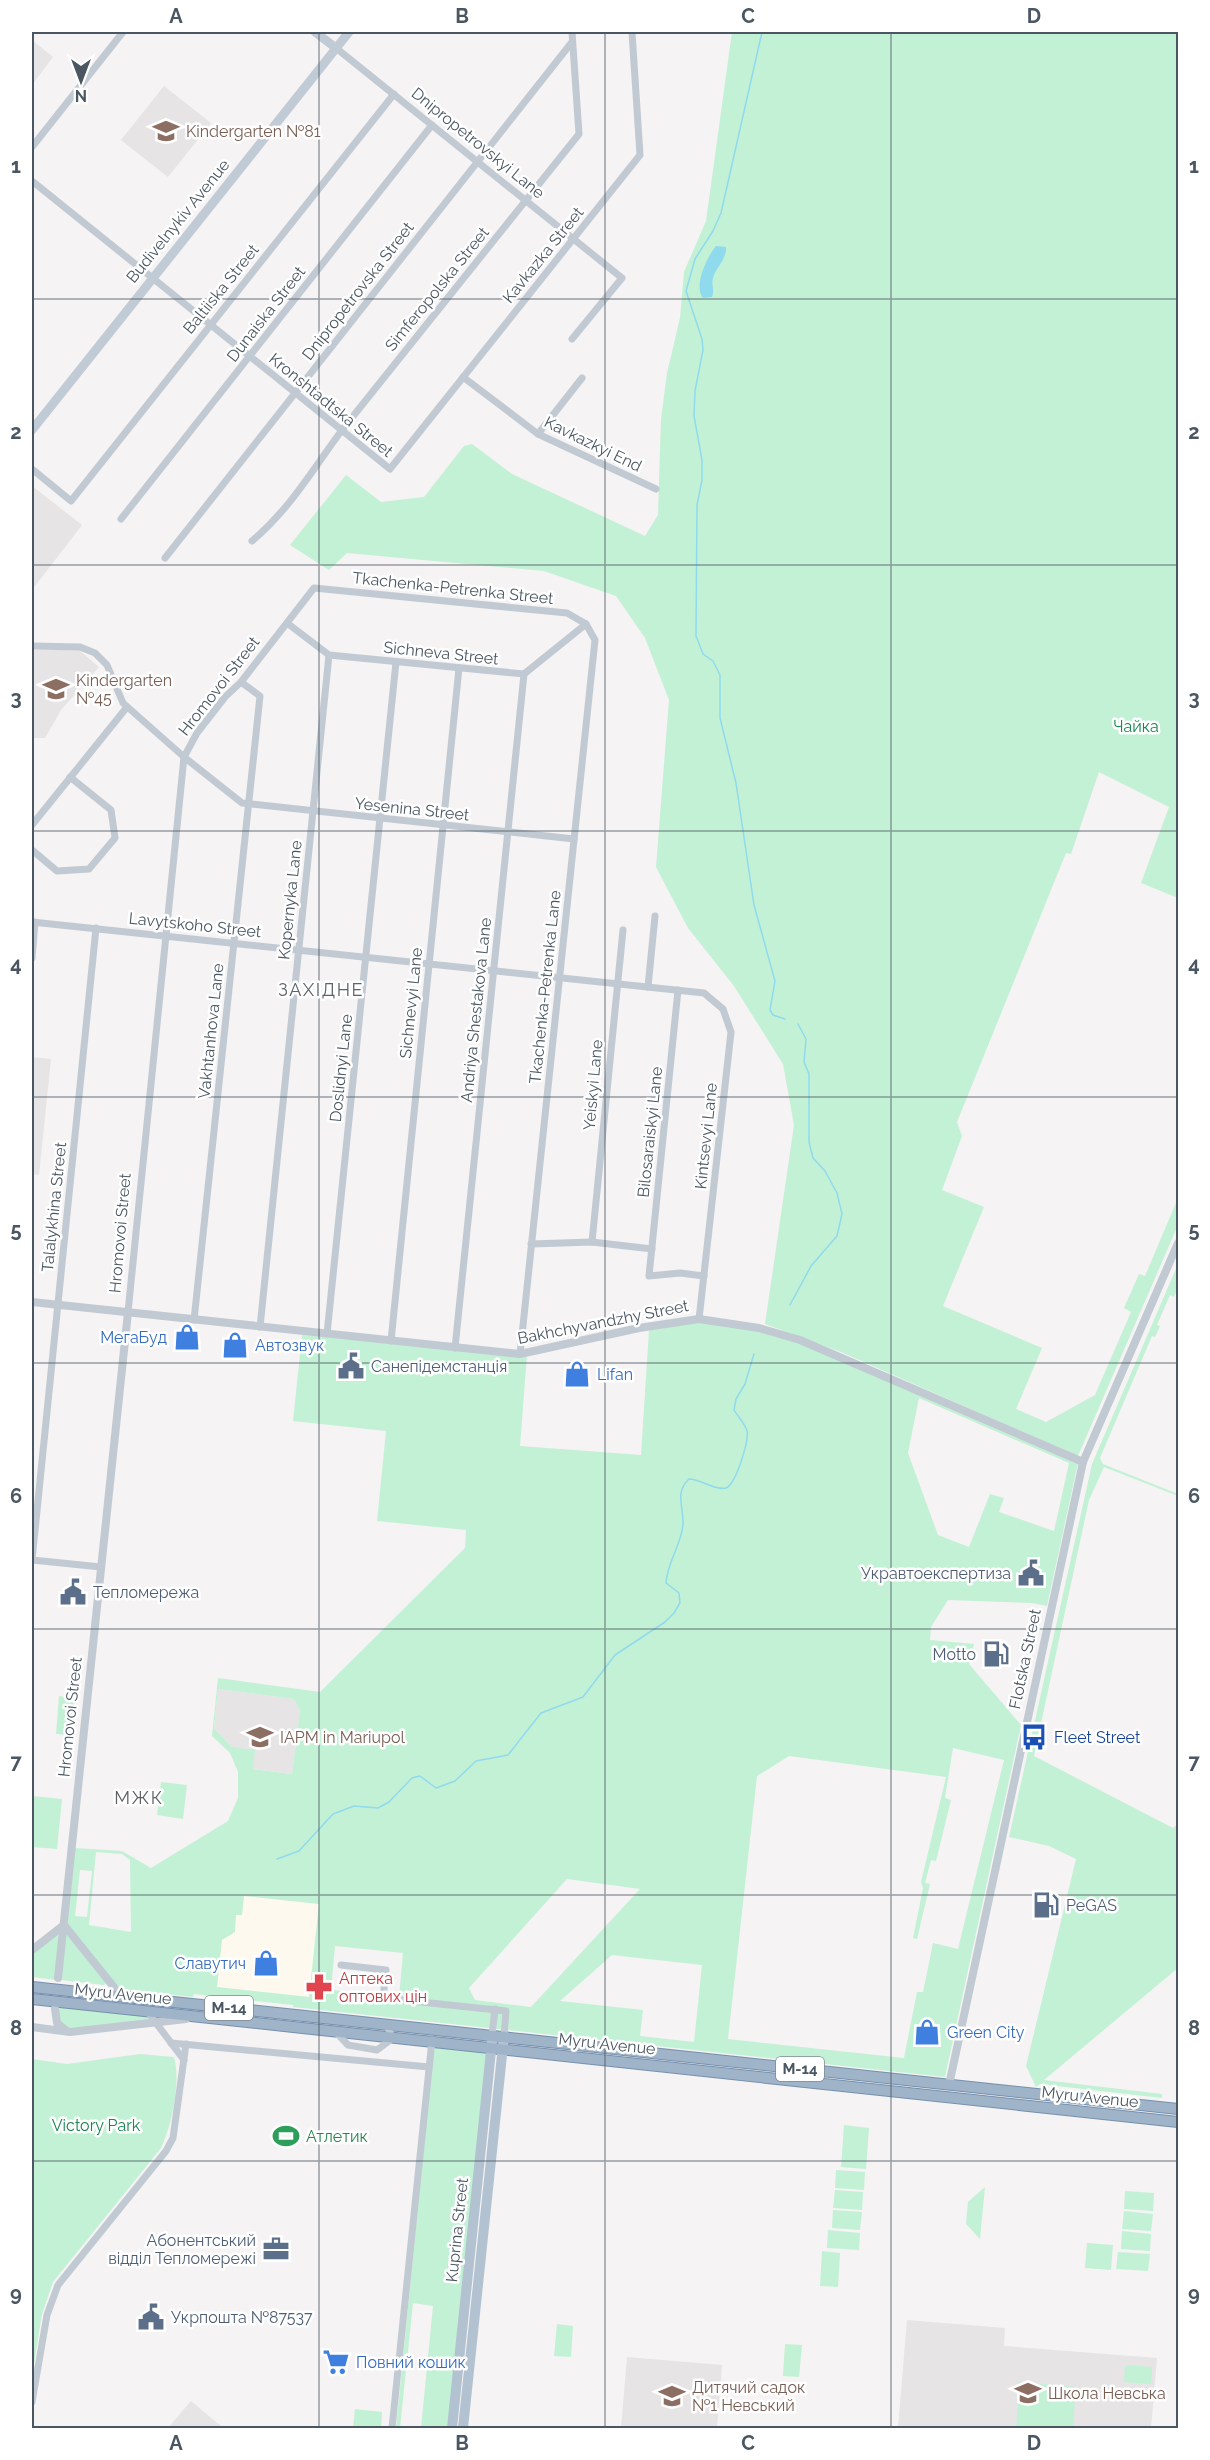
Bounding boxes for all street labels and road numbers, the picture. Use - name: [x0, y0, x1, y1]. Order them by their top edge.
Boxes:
- street label: Dnipropetrovskyi Lane: [408, 83, 548, 203]
- street label: Budivelnykiv Avenue: [122, 155, 234, 287]
- street label: Kavkazka Street: [499, 203, 588, 307]
- street label: Dnipropetrovska Street: [298, 218, 418, 364]
- street label: Simferopolska Street: [381, 223, 493, 355]
- street label: Baltiiska Street: [179, 240, 263, 337]
- street label: Dunaiska Street: [223, 262, 310, 365]
- street label: Kronshtadtska Street: [265, 349, 397, 461]
- street label: Kavkazkyi End: [541, 412, 645, 476]
- street label: Tkachenka-Petrenka Street: [352, 568, 555, 608]
- street label: Hromovoi Street: [174, 632, 264, 739]
- street label: Sichneva Street: [383, 638, 500, 669]
- street label: Yesenina Street: [354, 794, 471, 825]
- street label: Kopernyka Lane: [274, 839, 306, 961]
- street label: Tkachenka-Petrenka Lane: [525, 889, 565, 1085]
- street label: Lavytskoho Street: [128, 909, 263, 941]
- street label: Andriya Shestakova Lane: [457, 917, 495, 1103]
- street label: Sichnevyi Lane: [396, 947, 426, 1059]
- street label: Vakhtanhova Lane: [194, 962, 228, 1100]
- street label: Doslidnyi Lane: [326, 1013, 356, 1123]
- street label: Yeiskyi Lane: [580, 1039, 606, 1131]
- street label: Bilosaraiskyi Lane: [634, 1066, 666, 1198]
- street label: Kintsevyi Lane: [691, 1082, 721, 1190]
- street label: Talalykhina Street: [38, 1141, 70, 1273]
- street label: Hromovoi Street: [105, 1172, 135, 1294]
- street label: Bakhchyvandzhy Street: [516, 1296, 691, 1348]
- street label: Flotska Street: [1005, 1607, 1045, 1711]
- street label: Hromovoi Street: [54, 1656, 86, 1778]
- street label: Myru Avenue: [73, 1979, 173, 2009]
- road number: М-14: [205, 1996, 253, 2020]
- street label: Myru Avenue: [557, 2029, 657, 2059]
- road number: М-14: [776, 2057, 824, 2081]
- street label: Myru Avenue: [1040, 2082, 1140, 2112]
- street label: Kuprina Street: [442, 2176, 472, 2283]

